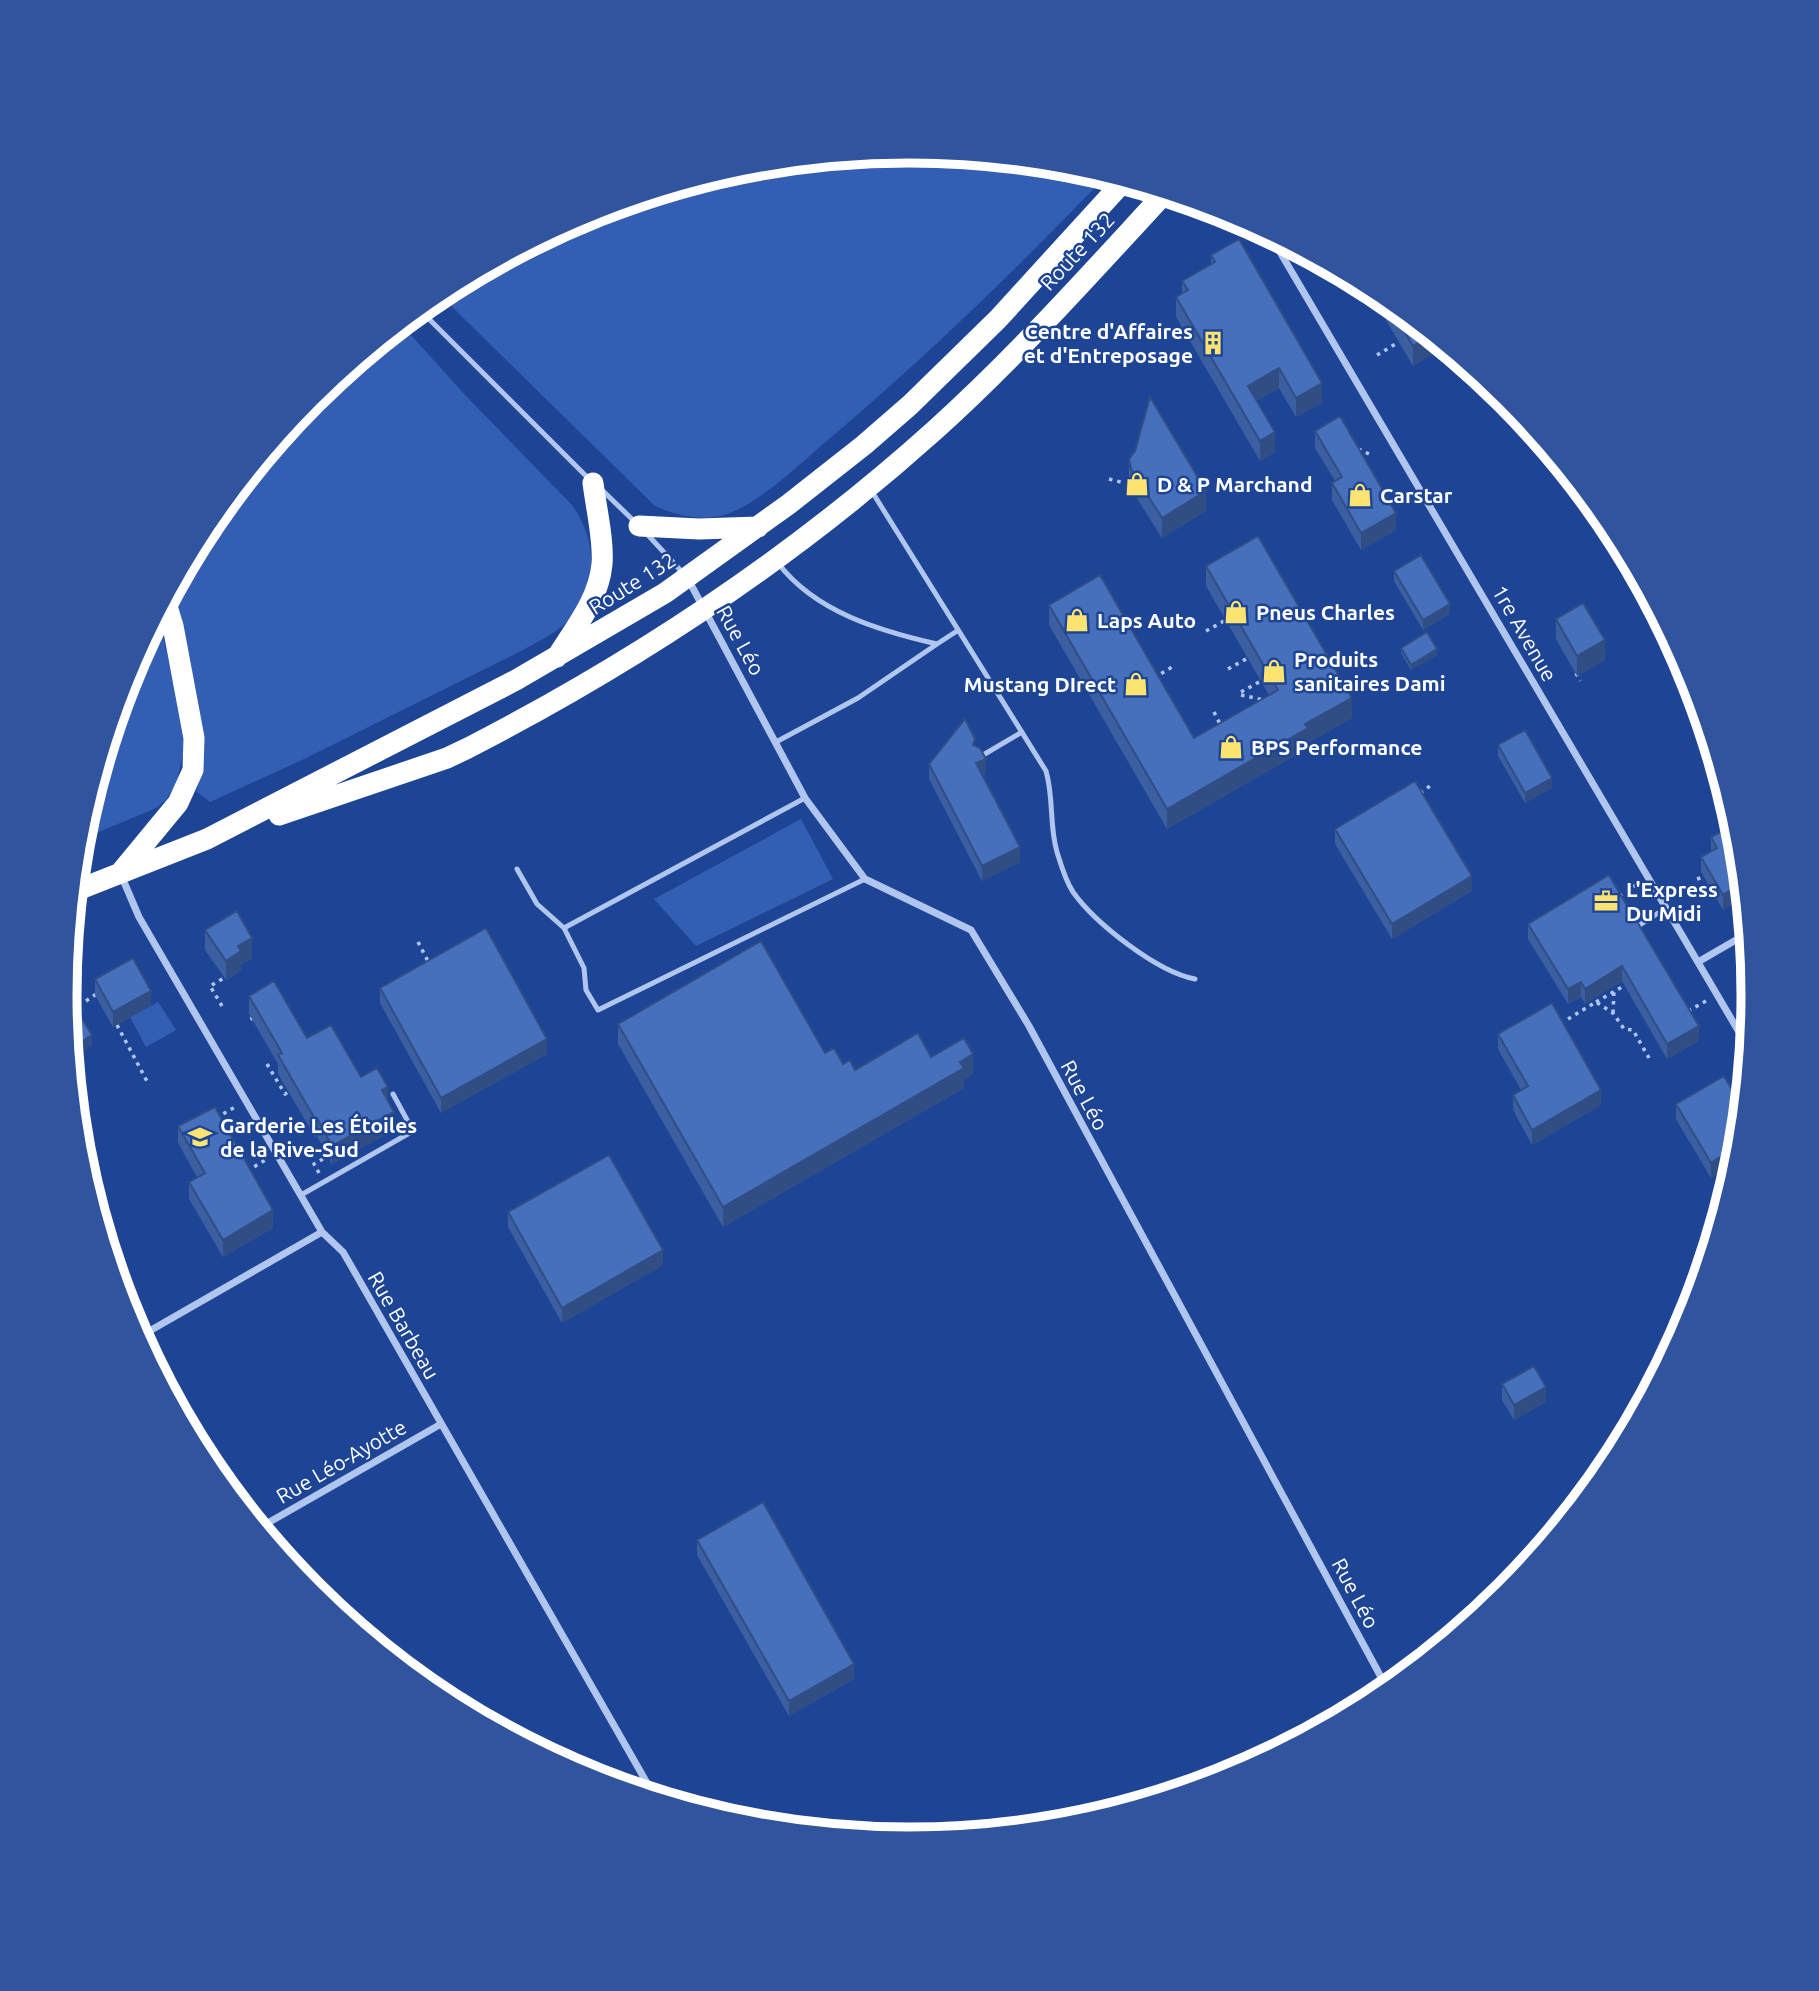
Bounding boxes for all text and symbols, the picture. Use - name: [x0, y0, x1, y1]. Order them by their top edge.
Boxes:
- street label: Route 132: [1035, 207, 1119, 295]
- place label: Centre d'Affaires et d'Entreposage: [1024, 319, 1193, 367]
- building icon: Centre d'Affaires et d'Entreposage: [1199, 329, 1227, 357]
- shop icon: D & P Marchand: [1123, 470, 1151, 498]
- place label: D & P Marchand: [1157, 472, 1313, 496]
- shop icon: Carstar: [1346, 481, 1374, 509]
- place label: Carstar: [1380, 483, 1453, 507]
- street label: Route 132: [584, 547, 680, 619]
- street label: 1re Avenue: [1488, 581, 1562, 685]
- shop icon: Pneus Charles: [1222, 598, 1250, 626]
- place label: Pneus Charles: [1256, 600, 1395, 624]
- street label: Rue Léo: [712, 601, 770, 679]
- shop icon: Laps Auto: [1063, 606, 1091, 634]
- place label: Laps Auto: [1097, 608, 1196, 632]
- place label: Produits sanitaires Dami: [1294, 647, 1446, 695]
- shop icon: Produits sanitaires Dami: [1260, 657, 1288, 685]
- shop icon: Mustang DIrect: [1122, 670, 1150, 698]
- place label: Mustang DIrect: [964, 672, 1116, 696]
- shop icon: BPS Performance: [1217, 733, 1245, 761]
- place label: BPS Performance: [1251, 735, 1422, 759]
- place label: L'Express Du Midi: [1626, 877, 1718, 925]
- office icon: L'Express Du Midi: [1592, 887, 1620, 915]
- street label: Rue Léo: [1057, 1056, 1113, 1134]
- place label: Garderie Les Étoiles de la Rive-Sud: [220, 1113, 417, 1161]
- school or university icon: Garderie Les Étoiles de la Rive-Sud: [186, 1123, 214, 1151]
- street label: Rue Barbeau: [364, 1267, 444, 1383]
- street label: Rue Léo-Ayotte: [272, 1414, 410, 1508]
- street label: Rue Léo: [1328, 1554, 1384, 1632]

